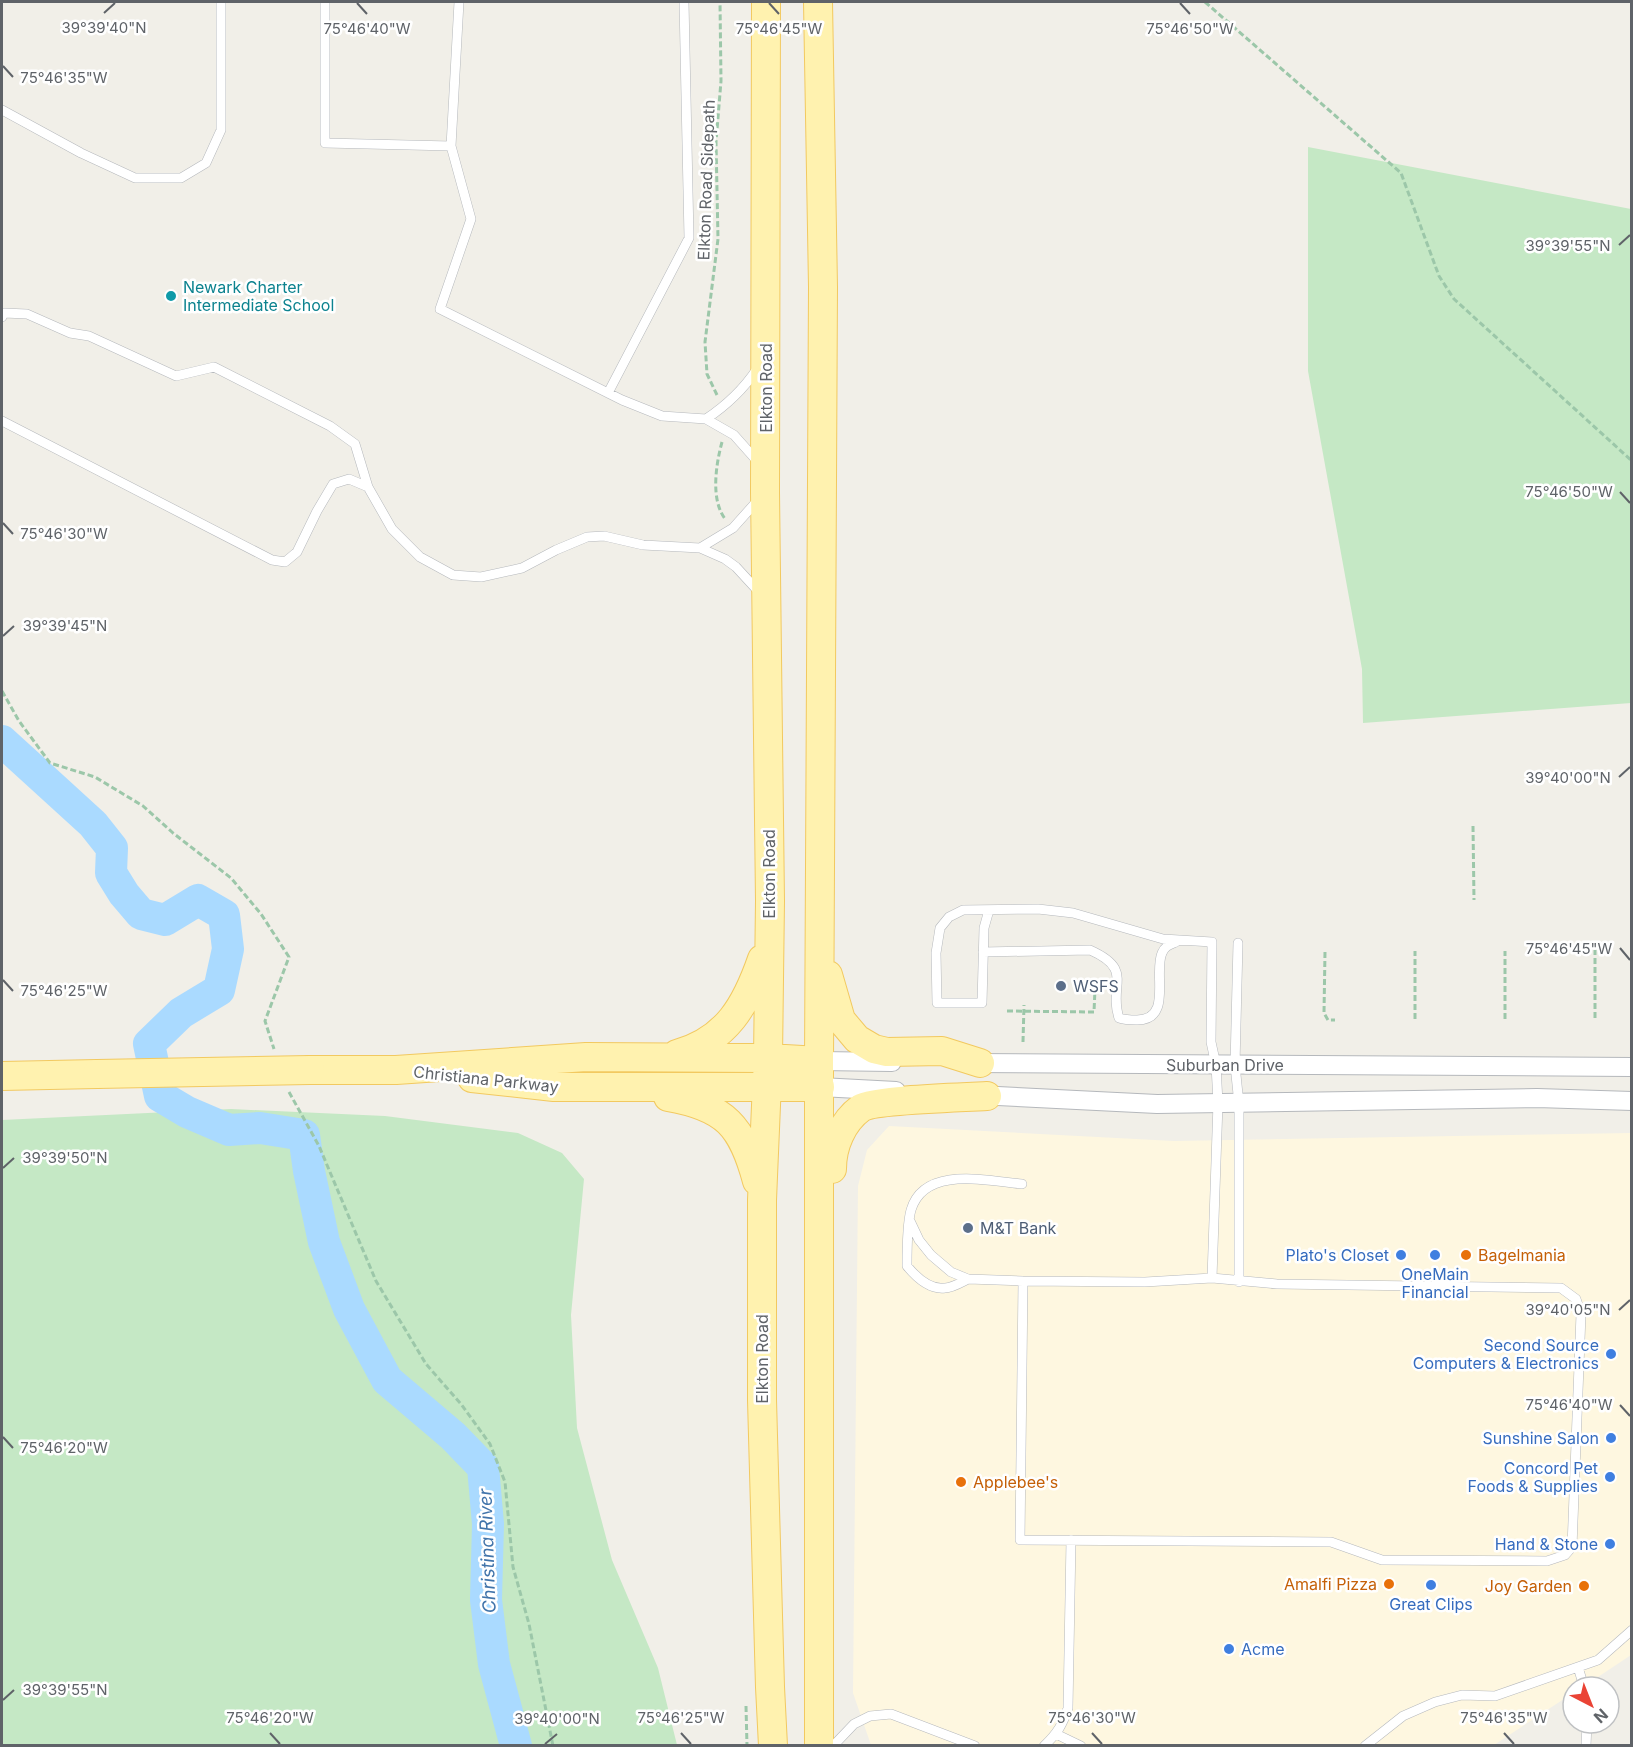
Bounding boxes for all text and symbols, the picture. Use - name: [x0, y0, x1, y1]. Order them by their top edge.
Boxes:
- text: 39°39'40"N: [62, 18, 146, 37]
- text: 75°46'40"W: [323, 19, 411, 38]
- text: 75°46'45"W: [736, 19, 823, 38]
- text: 75°46'50"W: [1146, 19, 1234, 38]
- text: 75°46'35"W: [20, 68, 108, 87]
- street label: Elkton Road Sidepath: [693, 99, 719, 261]
- text: 39°39'55"N: [1526, 236, 1611, 255]
- place label: Newark Charter Intermediate School: [183, 277, 334, 315]
- marker: Newark Charter Intermediate School: [164, 289, 178, 303]
- street label: Elkton Road: [756, 343, 776, 433]
- text: 75°46'50"W: [1525, 482, 1613, 501]
- text: 75°46'30"W: [20, 524, 108, 543]
- text: 39°39'45"N: [23, 616, 107, 635]
- text: 39°40'00"N: [1525, 768, 1611, 787]
- street label: Elkton Road: [759, 829, 779, 919]
- text: 75°46'45"W: [1526, 939, 1613, 958]
- place label: WSFS: [1073, 976, 1119, 996]
- marker: WSFS: [1054, 979, 1068, 993]
- text: 75°46'25"W: [20, 981, 108, 1000]
- street label: Suburban Drive: [1166, 1055, 1284, 1075]
- street label: Christiana Parkway: [412, 1061, 560, 1097]
- text: 39°39'50"N: [22, 1148, 108, 1167]
- place label: M&T Bank: [980, 1218, 1057, 1238]
- marker: M&T Bank: [961, 1221, 975, 1235]
- place label: Plato's Closet: [1286, 1245, 1389, 1265]
- place label: Bagelmania: [1478, 1245, 1566, 1265]
- marker: Plato's Closet: [1394, 1248, 1408, 1262]
- marker: OneMain Financial: [1428, 1248, 1442, 1262]
- marker: Bagelmania: [1459, 1248, 1473, 1262]
- place label: OneMain Financial: [1401, 1264, 1469, 1302]
- text: 39°40'05"N: [1525, 1300, 1611, 1319]
- street label: Elkton Road: [752, 1314, 772, 1404]
- place label: Second Source Computers & Electronics: [1413, 1335, 1599, 1373]
- marker: Second Source Computers & Electronics: [1604, 1347, 1618, 1361]
- text: 75°46'40"W: [1525, 1395, 1613, 1414]
- place label: Sunshine Salon: [1483, 1428, 1599, 1448]
- marker: Sunshine Salon: [1604, 1431, 1618, 1445]
- text: 75°46'20"W: [20, 1438, 108, 1457]
- place label: Concord Pet Foods & Supplies: [1468, 1458, 1598, 1496]
- marker: Concord Pet Foods & Supplies: [1603, 1470, 1617, 1484]
- place label: Applebee's: [973, 1472, 1058, 1492]
- marker: Applebee's: [954, 1475, 968, 1489]
- water label: Christina River: [474, 1487, 500, 1614]
- place label: Hand & Stone: [1495, 1534, 1598, 1554]
- marker: Hand & Stone: [1603, 1537, 1617, 1551]
- place label: Amalfi Pizza: [1284, 1574, 1377, 1594]
- place label: Joy Garden: [1485, 1576, 1572, 1596]
- marker: Amalfi Pizza: [1382, 1577, 1396, 1591]
- marker: Great Clips: [1424, 1578, 1438, 1592]
- marker: Joy Garden: [1577, 1579, 1591, 1593]
- place label: Great Clips: [1389, 1594, 1473, 1614]
- place label: Acme: [1241, 1639, 1285, 1659]
- marker: Acme: [1222, 1642, 1236, 1656]
- north arrow: [1561, 1675, 1621, 1735]
- text: 39°39'55"N: [23, 1680, 108, 1699]
- text: N: [1590, 1705, 1612, 1728]
- text: 75°46'20"W: [226, 1708, 314, 1727]
- text: 75°46'25"W: [637, 1708, 725, 1727]
- text: 75°46'30"W: [1048, 1708, 1136, 1727]
- text: 75°46'35"W: [1460, 1708, 1548, 1727]
- text: 39°40'00"N: [514, 1709, 600, 1728]

